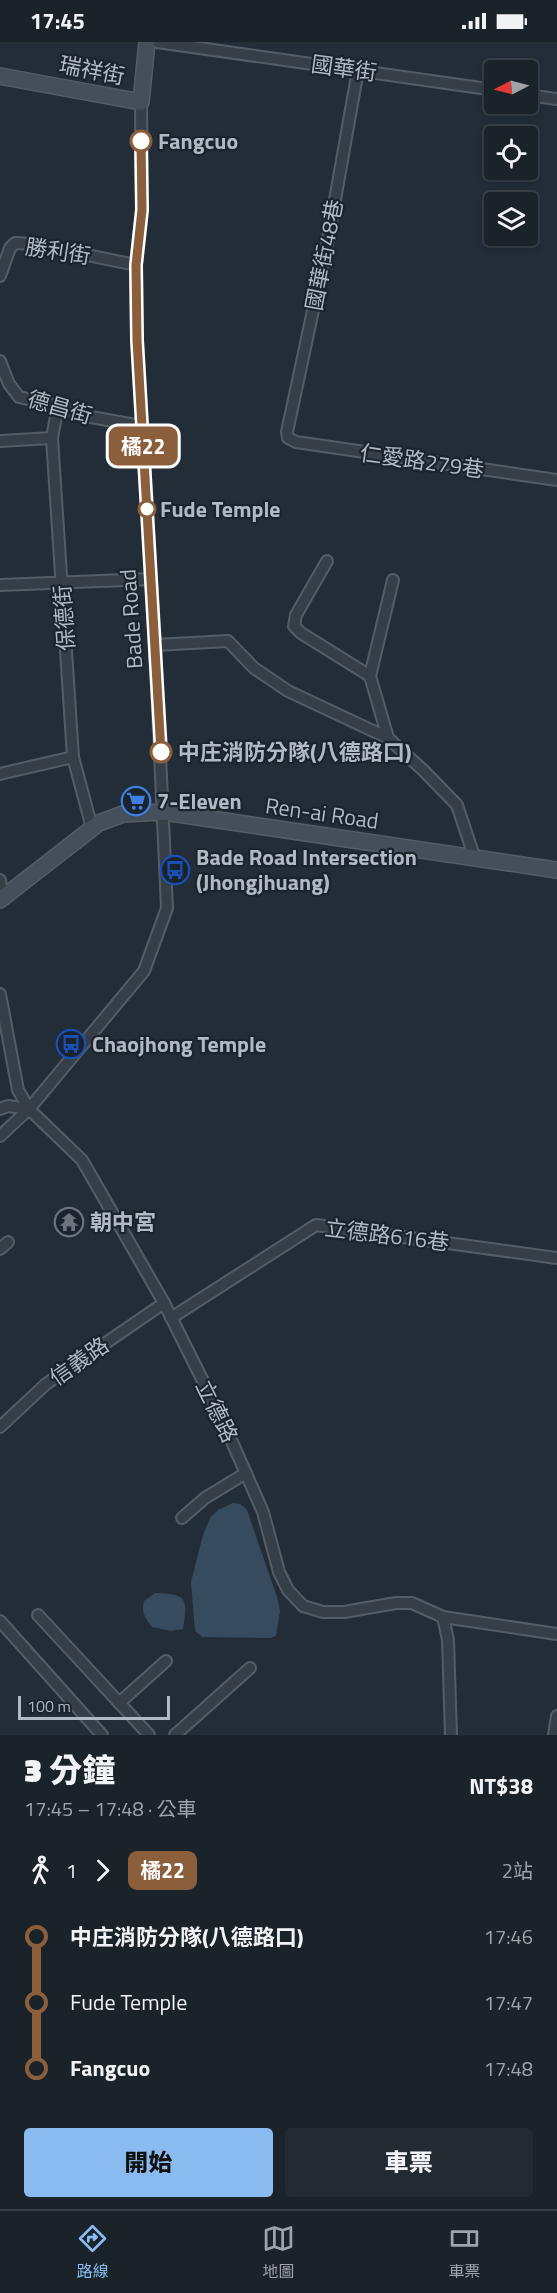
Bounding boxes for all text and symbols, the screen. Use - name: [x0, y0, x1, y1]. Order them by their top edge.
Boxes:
- text: 17:45: [30, 4, 85, 38]
- street label: 瑞祥街: [56, 47, 128, 93]
- street label: 國華街: [309, 47, 379, 89]
- north arrow: [484, 60, 538, 114]
- map controls: [484, 60, 538, 246]
- place label: Fangcuo: [158, 124, 238, 158]
- button: locate: [484, 126, 538, 180]
- marker: Fangcuo: [130, 130, 152, 152]
- button: layers: [484, 192, 538, 246]
- street label: 國華街48巷: [297, 196, 351, 314]
- street label: 勝利街: [23, 229, 93, 273]
- street label: 德昌街: [24, 382, 96, 432]
- line badge: 橘22: [108, 426, 178, 466]
- text: 橘22: [121, 430, 165, 462]
- street label: 仁愛路279巷: [358, 435, 486, 487]
- place label: Fude Temple: [160, 492, 281, 526]
- marker: Fude Temple: [138, 500, 156, 518]
- street label: Bade Road: [111, 568, 151, 670]
- street label: 保德街: [45, 584, 83, 652]
- place label: 中庄消防分隊(八德路口): [178, 735, 412, 769]
- marker: 中庄消防分隊(八德路口): [150, 741, 172, 763]
- place label: 7-Eleven: [157, 784, 242, 818]
- supermarket icon: 7-Eleven: [120, 785, 152, 817]
- street label: Ren-ai Road: [263, 788, 381, 838]
- place label: Bade Road Intersection (Jhongjhuang): [196, 840, 417, 899]
- bus stop icon: Bade Road Intersection (Jhongjhuang): [159, 854, 191, 886]
- place label: Chaojhong Temple: [92, 1027, 266, 1061]
- bus stop icon: Chaojhong Temple: [55, 1028, 87, 1060]
- place label: 朝中宮: [90, 1205, 156, 1239]
- temple icon: 朝中宮: [53, 1206, 85, 1238]
- street label: 立德路616巷: [323, 1211, 451, 1259]
- street label: 信義路: [42, 1328, 116, 1394]
- street label: 立德路: [187, 1374, 247, 1448]
- scale bar: [18, 1693, 170, 1720]
- text: 100 m: [27, 1694, 71, 1718]
- text: 3 分鐘: [24, 1745, 115, 1795]
- text: NT$38: [469, 1769, 533, 1803]
- text: 17:45 – 17:48 · 公車: [24, 1793, 197, 1824]
- icon: walk: [24, 1854, 57, 1887]
- icon: forward: [86, 1854, 119, 1887]
- text: 橘22: [140, 1854, 185, 1886]
- text: 1: [66, 1855, 77, 1886]
- text: 2站: [502, 1855, 533, 1886]
- text: 中庄消防分隊(八德路口): [70, 1920, 304, 1954]
- text: 17:46: [484, 1921, 533, 1952]
- text: Fude Temple: [70, 1985, 187, 2019]
- text: 17:47: [484, 1987, 533, 2018]
- text: Fangcuo: [70, 2051, 150, 2085]
- text: 17:48: [484, 2053, 533, 2084]
- button: 開始: [24, 2128, 273, 2197]
- button: 車票: [285, 2128, 533, 2197]
- tab: 路線: [76, 2222, 109, 2283]
- tab: 地圖: [262, 2222, 295, 2283]
- tab: 車票: [448, 2222, 481, 2283]

